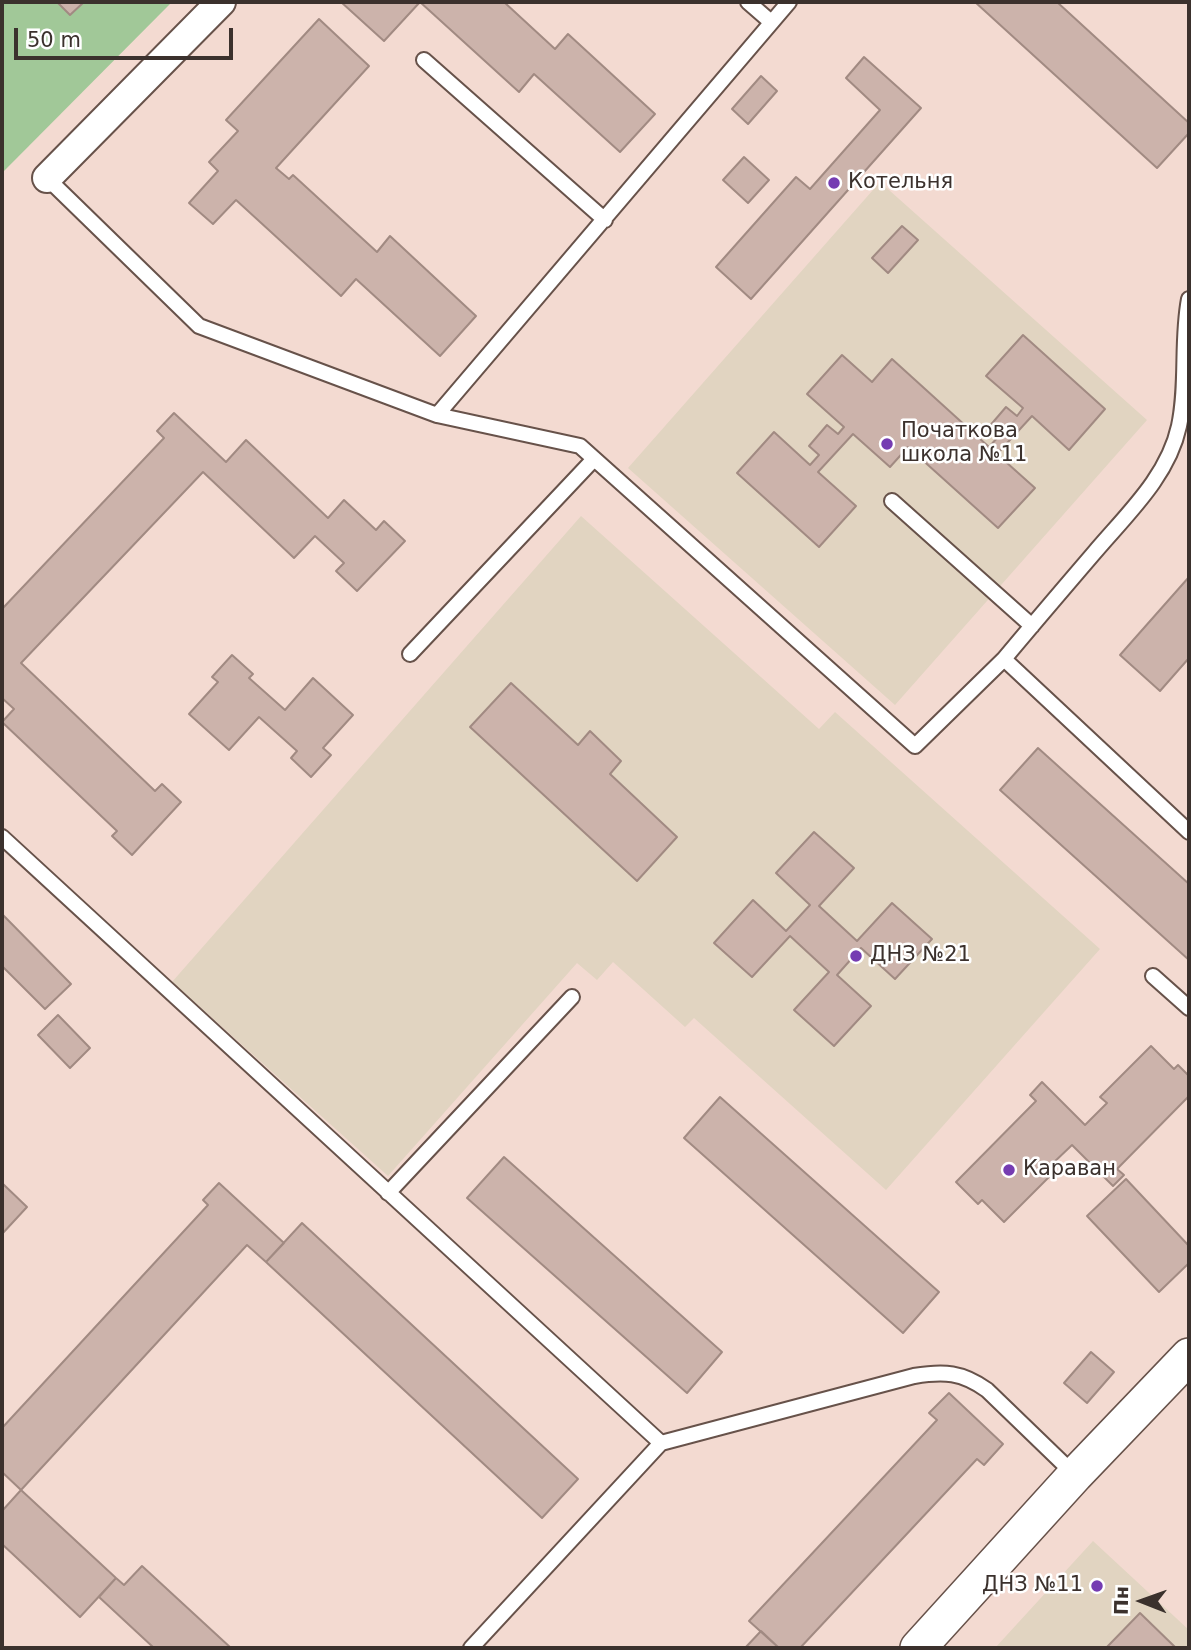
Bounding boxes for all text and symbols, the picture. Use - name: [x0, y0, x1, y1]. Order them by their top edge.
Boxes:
- scale bar: [18, 14, 236, 58]
- text: 50 m: [27, 28, 81, 52]
- place label: Котельня: [848, 170, 953, 196]
- marker: Котельня: [826, 175, 842, 191]
- place label: Початкова школа №11: [901, 419, 1027, 469]
- marker: Початкова школа №11: [879, 436, 895, 452]
- place label: ДНЗ №21: [870, 943, 971, 969]
- marker: ДНЗ №21: [848, 948, 864, 964]
- place label: Караван: [1023, 1157, 1116, 1183]
- marker: Караван: [1001, 1162, 1017, 1178]
- north arrow: [1107, 1566, 1177, 1636]
- place label: ДНЗ №11: [982, 1573, 1083, 1599]
- marker: ДНЗ №11: [1089, 1578, 1105, 1594]
- text: Пн: [1110, 1586, 1132, 1615]

